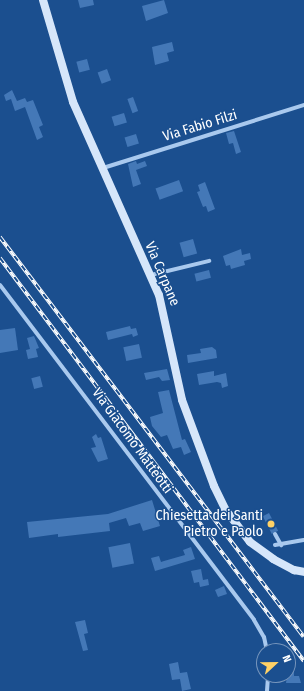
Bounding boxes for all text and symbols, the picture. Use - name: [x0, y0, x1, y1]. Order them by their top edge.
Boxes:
- street label: Via Fabio Filzi: [161, 107, 239, 145]
- street label: Via Carpane: [141, 239, 183, 309]
- street label: Via Giacomo Matteotti: [88, 385, 176, 497]
- place label: Chiesetta dei Santi Pietro e Paolo: [156, 508, 263, 540]
- marker: Chiesetta dei Santi Pietro e Paolo: [266, 519, 276, 529]
- north arrow: [256, 643, 296, 683]
- text: N: [279, 653, 294, 664]

